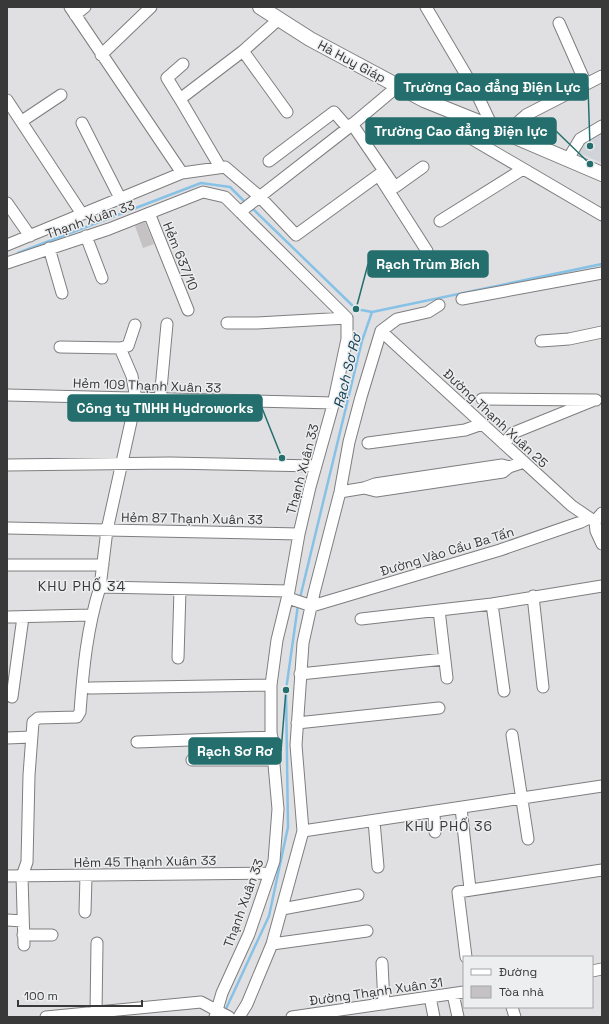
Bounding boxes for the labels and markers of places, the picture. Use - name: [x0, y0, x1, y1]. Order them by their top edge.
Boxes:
- callout: Trường Cao đẳng Điện Lực: [395, 74, 588, 100]
- callout: Trường Cao đẳng Điện lực: [366, 118, 556, 144]
- callout: Rạch Trùm Bích: [368, 251, 488, 277]
- callout: Công ty TNHH Hydroworks: [68, 395, 262, 421]
- callout: Rạch Sơ Rơ: [189, 738, 281, 764]

